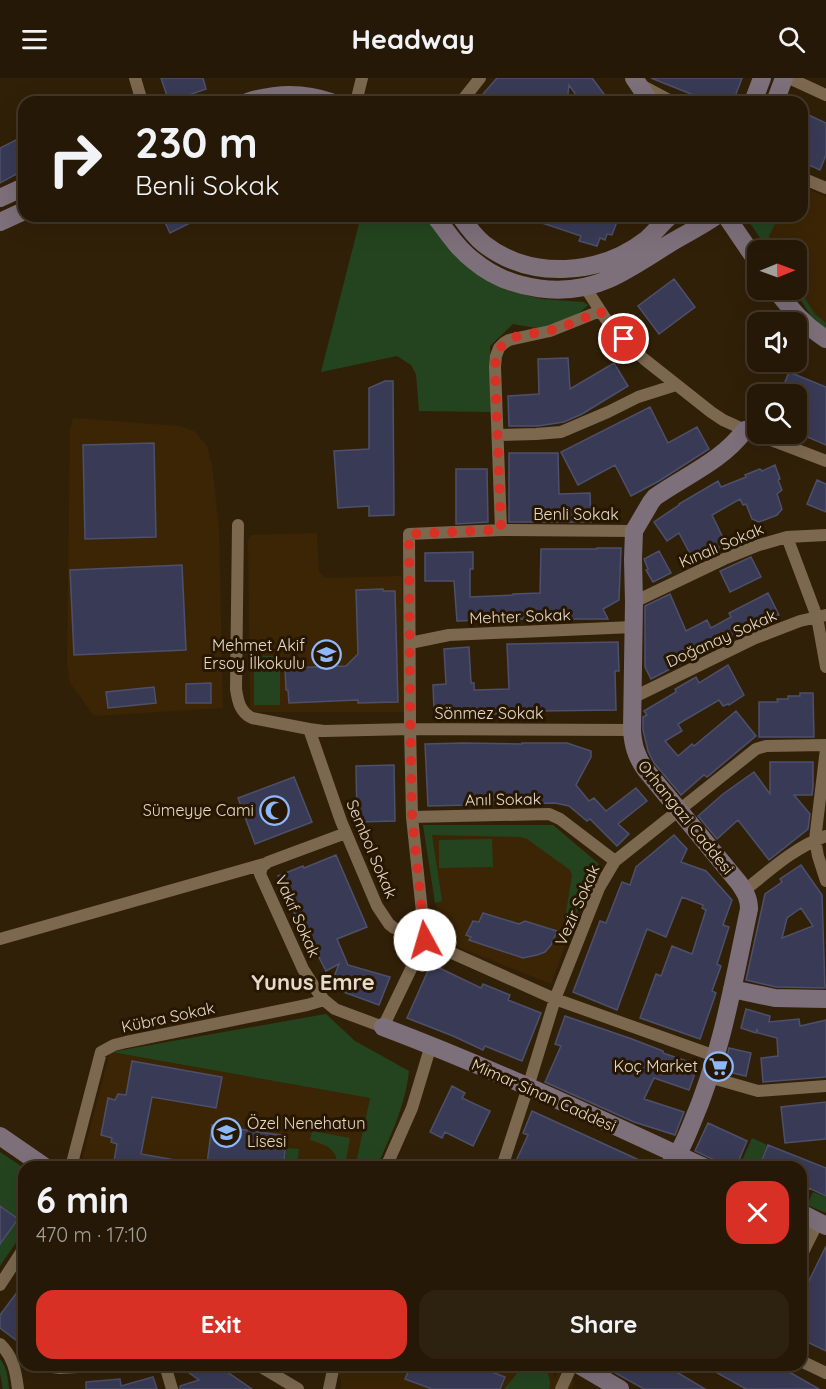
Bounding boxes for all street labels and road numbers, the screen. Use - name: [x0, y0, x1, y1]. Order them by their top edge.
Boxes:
- street label: Benli Sokak: [533, 504, 619, 524]
- street label: Kınalı Sokak: [676, 518, 766, 572]
- street label: Mehter Sokak: [469, 604, 571, 628]
- street label: Doğanay Sokak: [663, 605, 779, 671]
- street label: Sönmez Sokak: [435, 703, 543, 723]
- street label: Orhangazi Caddesi: [634, 756, 738, 878]
- street label: Anıl Sokak: [465, 788, 541, 810]
- street label: Sembol Sokak: [342, 797, 402, 901]
- street label: Vezir Sokak: [550, 861, 604, 949]
- street label: Vakıf Sokak: [271, 872, 325, 960]
- street label: Kübra Sokak: [120, 997, 216, 1037]
- street label: Mimar Sinan Caddesi: [469, 1054, 619, 1136]

